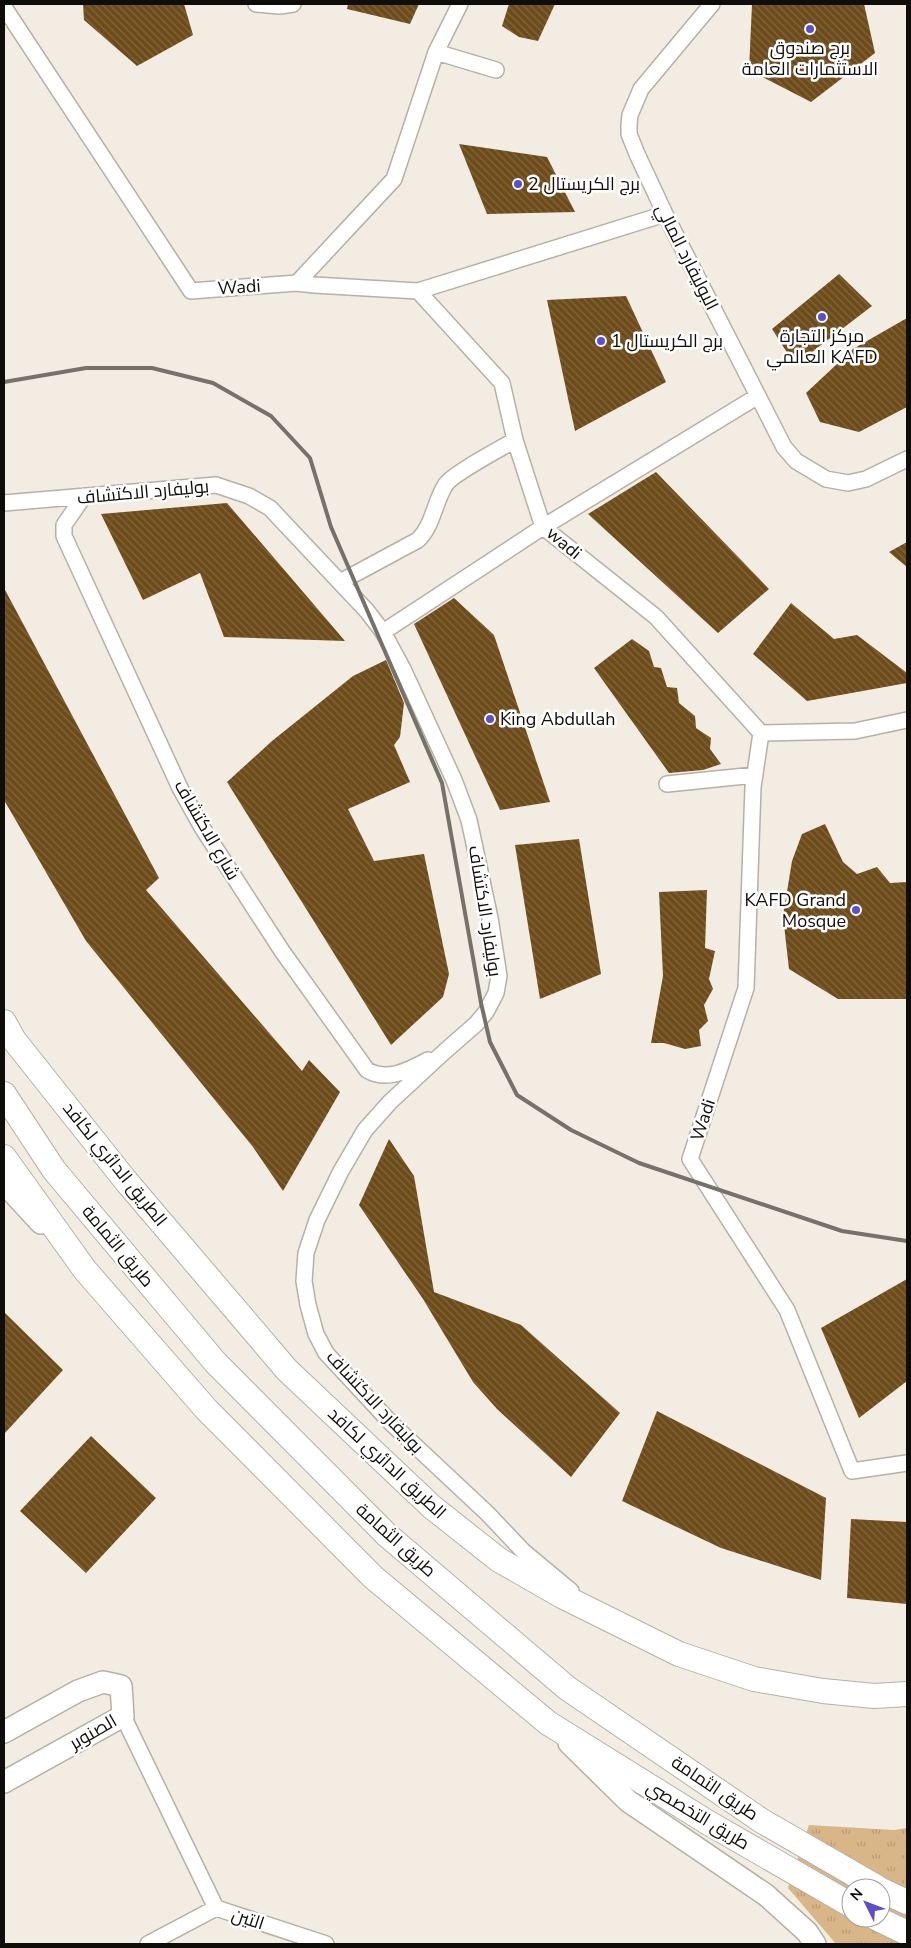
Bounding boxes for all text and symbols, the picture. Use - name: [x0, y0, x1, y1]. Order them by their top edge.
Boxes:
- marker: برج صندوق الاستثمارات العامة: [804, 23, 816, 35]
- place label: برج صندوق الاستثمارات العامة: [742, 36, 878, 81]
- place label: برج الكريستال 2: [528, 172, 640, 196]
- marker: برج الكريستال 2: [512, 178, 524, 190]
- street label: البوليفارد المالي: [648, 200, 724, 315]
- street label: Wadi: [217, 274, 261, 300]
- marker: مركز التجارة العالمي KAFD: [816, 311, 828, 323]
- place label: مركز التجارة العالمي KAFD: [766, 324, 878, 371]
- place label: برج الكريستال 1: [611, 329, 723, 353]
- marker: برج الكريستال 1: [595, 335, 607, 347]
- street label: بوليفارد الاكتشاف: [76, 474, 210, 510]
- street label: wadi: [541, 521, 587, 565]
- place label: King Abdullah: [500, 707, 615, 731]
- marker: King Abdullah: [484, 713, 496, 725]
- street label: شارع الاكتشاف: [169, 776, 245, 884]
- street label: بوليفارد الاكتشاف: [463, 844, 507, 978]
- place label: KAFD Grand Mosque: [745, 888, 846, 933]
- marker: KAFD Grand Mosque: [850, 904, 862, 916]
- street label: Wadi: [685, 1096, 721, 1144]
- street label: الطريق الدائري لكافد: [56, 1097, 173, 1232]
- street label: طريق الثمامة: [77, 1200, 159, 1292]
- street label: بوليفارد الاكتشاف: [321, 1345, 429, 1459]
- street label: الطريق الدائري لكافد: [321, 1402, 451, 1526]
- street label: طريق الثمامة: [351, 1498, 441, 1582]
- street label: الصنوبر: [64, 1709, 121, 1756]
- street label: طريق الثمامة: [667, 1750, 763, 1826]
- street label: طريق التخصصي: [641, 1775, 754, 1856]
- north arrow: [841, 1878, 891, 1928]
- text: N: [846, 1884, 867, 1905]
- street label: التين: [229, 1902, 267, 1936]

